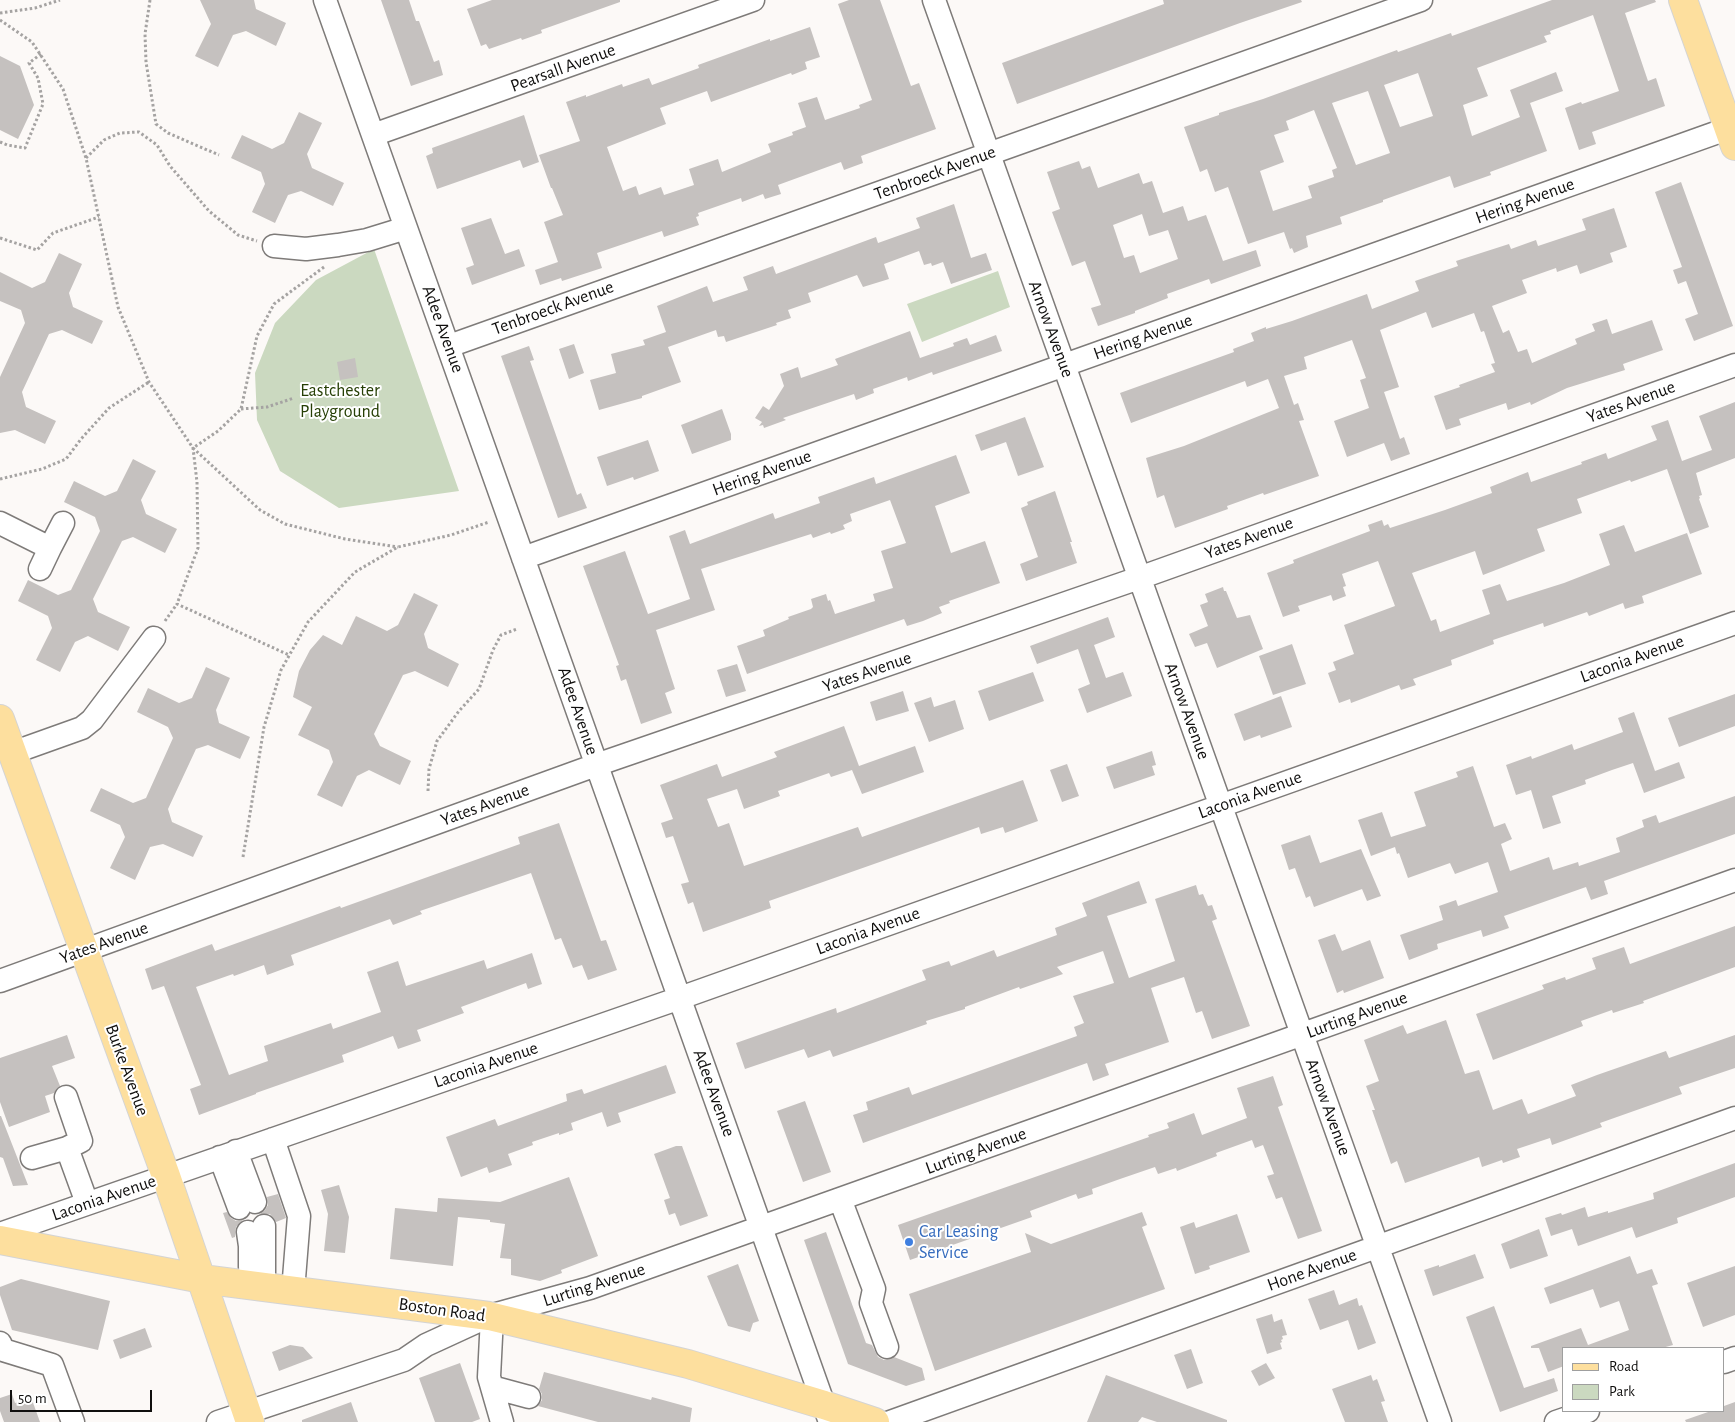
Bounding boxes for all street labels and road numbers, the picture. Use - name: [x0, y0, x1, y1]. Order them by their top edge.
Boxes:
- street label: Pearsall Avenue: [508, 39, 618, 97]
- street label: Tenbroeck Avenue: [871, 141, 999, 205]
- street label: Hering Avenue: [1472, 173, 1578, 229]
- street label: Tenbroeck Avenue: [489, 276, 617, 340]
- street label: Arnow Avenue: [1023, 278, 1079, 380]
- street label: Adee Avenue: [417, 282, 469, 376]
- street label: Hering Avenue: [1090, 309, 1196, 365]
- street label: Yates Avenue: [1584, 376, 1678, 428]
- street label: Hering Avenue: [709, 445, 815, 501]
- street label: Yates Avenue: [1202, 512, 1296, 564]
- street label: Laconia Avenue: [1577, 630, 1687, 688]
- street label: Yates Avenue: [820, 647, 914, 697]
- street label: Arnow Avenue: [1159, 660, 1215, 762]
- street label: Adee Avenue: [553, 664, 603, 758]
- street label: Laconia Avenue: [1195, 766, 1305, 824]
- street label: Yates Avenue: [438, 779, 532, 831]
- street label: Laconia Avenue: [813, 902, 923, 960]
- street label: Yates Avenue: [57, 917, 151, 969]
- street label: Lurting Avenue: [1304, 987, 1410, 1043]
- street label: Burke Avenue: [100, 1021, 154, 1119]
- street label: Laconia Avenue: [431, 1037, 541, 1093]
- street label: Adee Avenue: [688, 1046, 740, 1140]
- street label: Arnow Avenue: [1300, 1056, 1356, 1158]
- street label: Lurting Avenue: [923, 1123, 1029, 1179]
- street label: Laconia Avenue: [49, 1170, 159, 1226]
- street label: Hone Avenue: [1264, 1244, 1360, 1296]
- street label: Lurting Avenue: [540, 1258, 648, 1312]
- street label: Boston Road: [397, 1293, 487, 1327]

